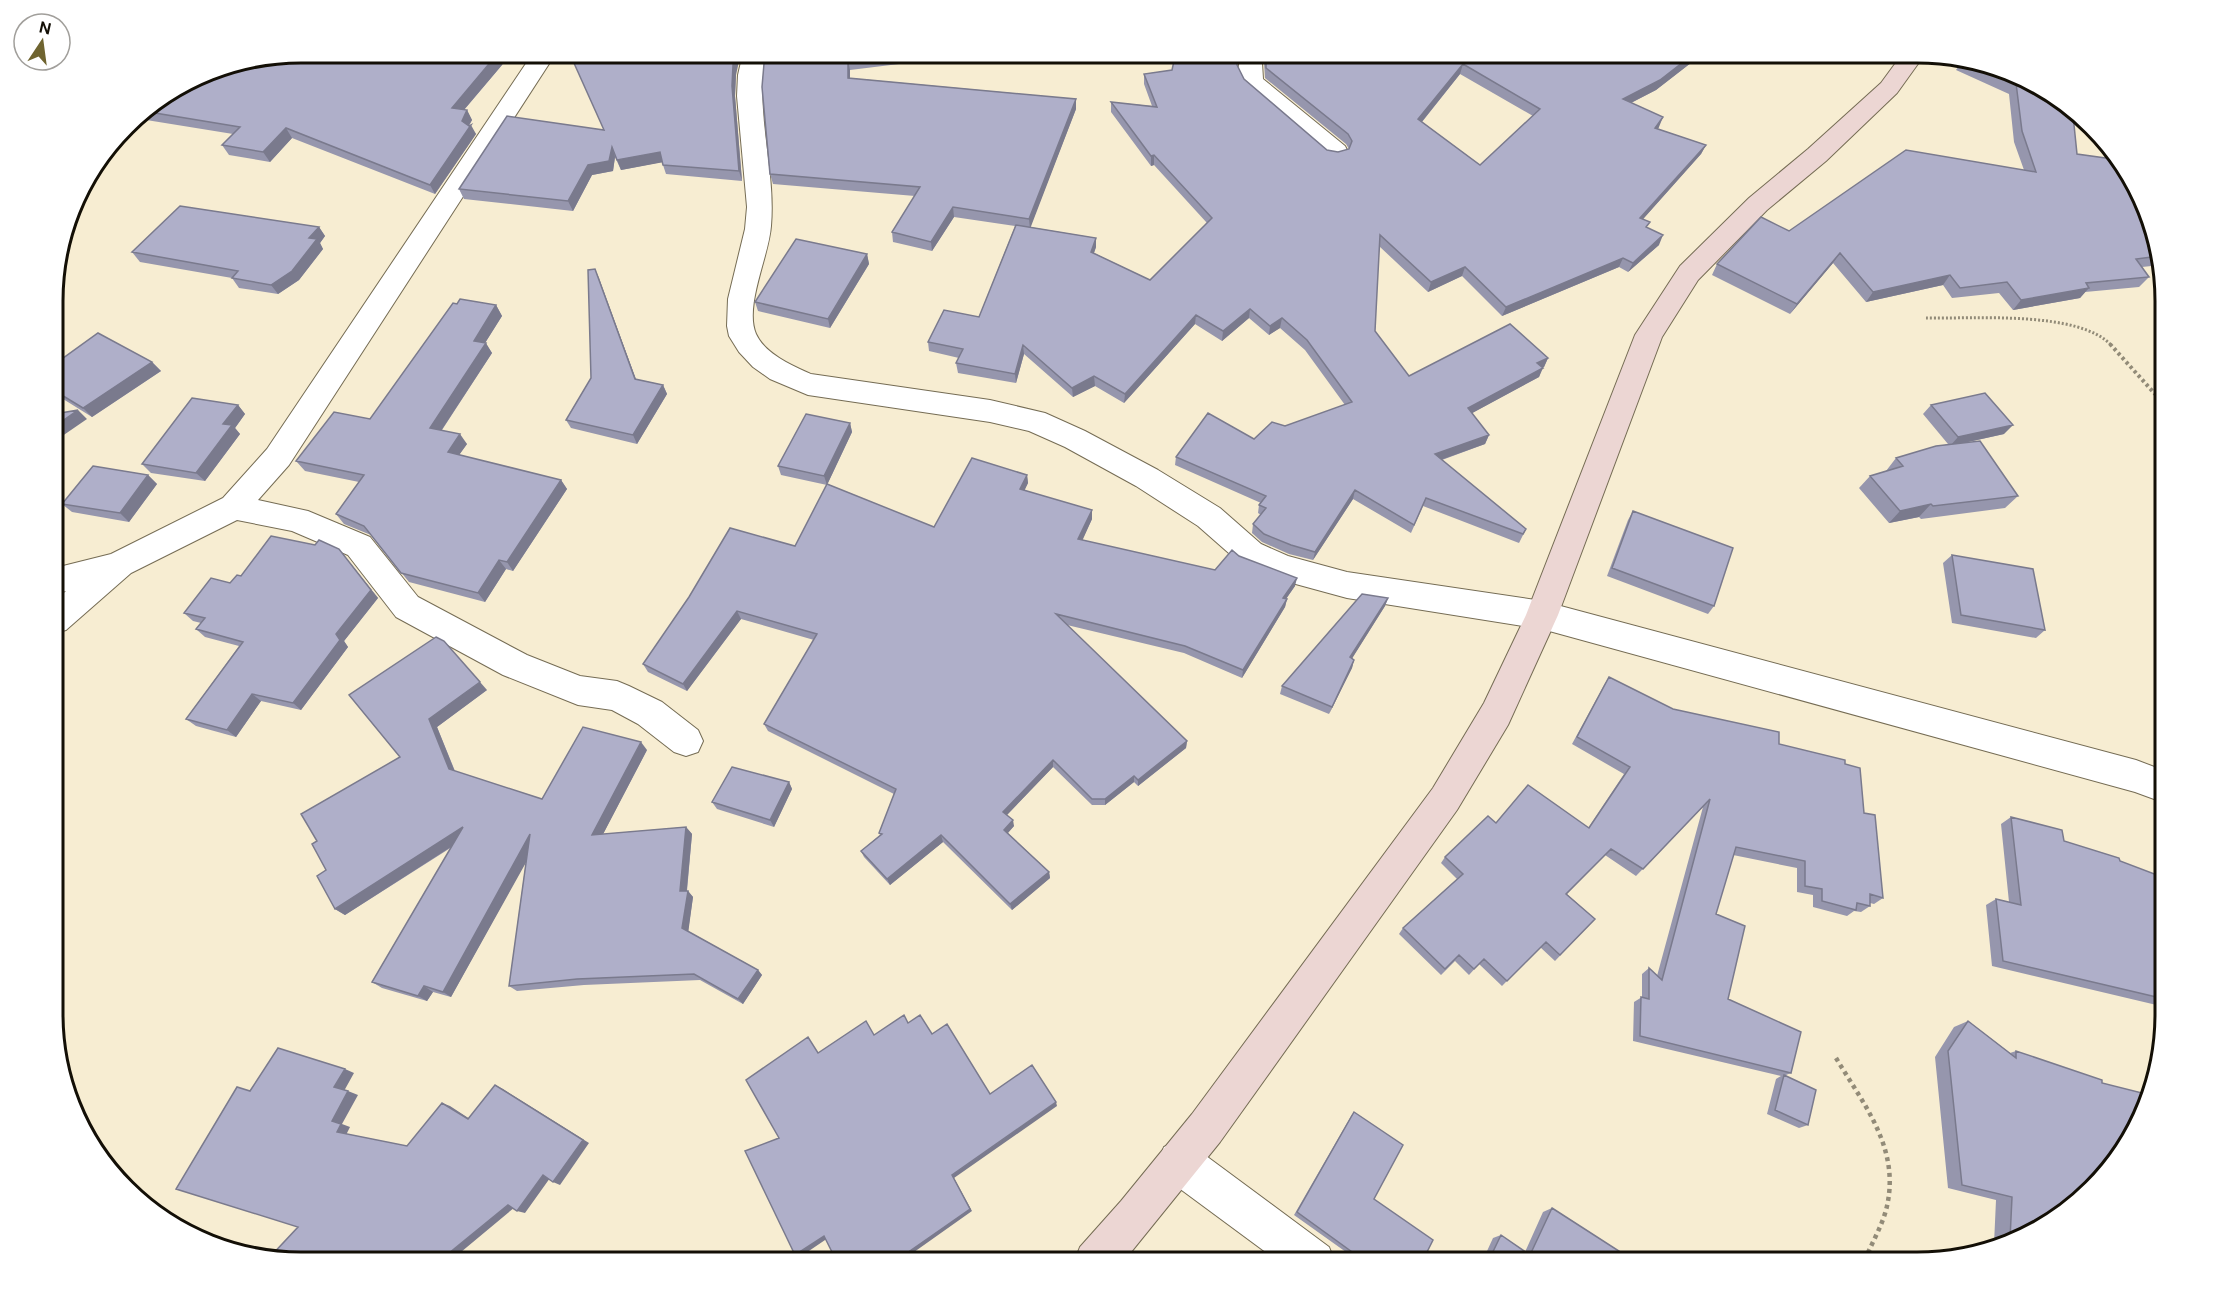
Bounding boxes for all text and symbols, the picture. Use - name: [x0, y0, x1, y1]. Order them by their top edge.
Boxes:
- north arrow: [12, 12, 72, 72]
- text: N: [37, 16, 53, 39]

